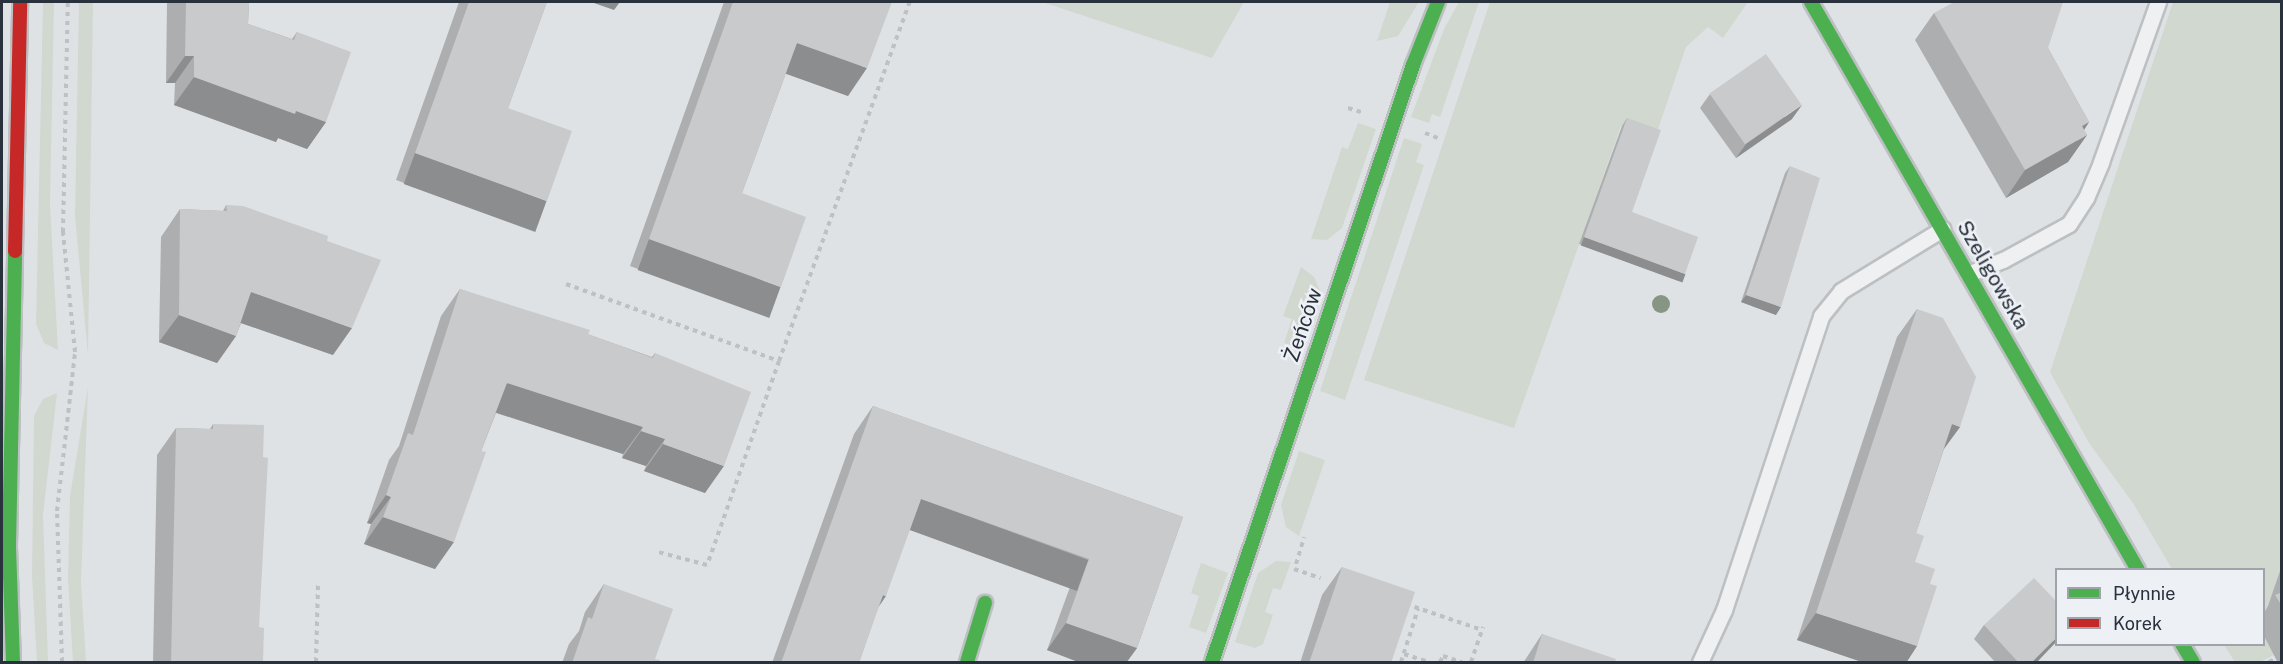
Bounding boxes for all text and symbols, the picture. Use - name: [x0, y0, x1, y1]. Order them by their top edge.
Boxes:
- street label: Szeligowska: [1952, 216, 2034, 334]
- street label: Żeńców: [1279, 285, 1327, 365]
- legend: [2055, 568, 2265, 646]
- text: Płynnie: [2113, 583, 2176, 604]
- text: Korek: [2113, 613, 2162, 634]

